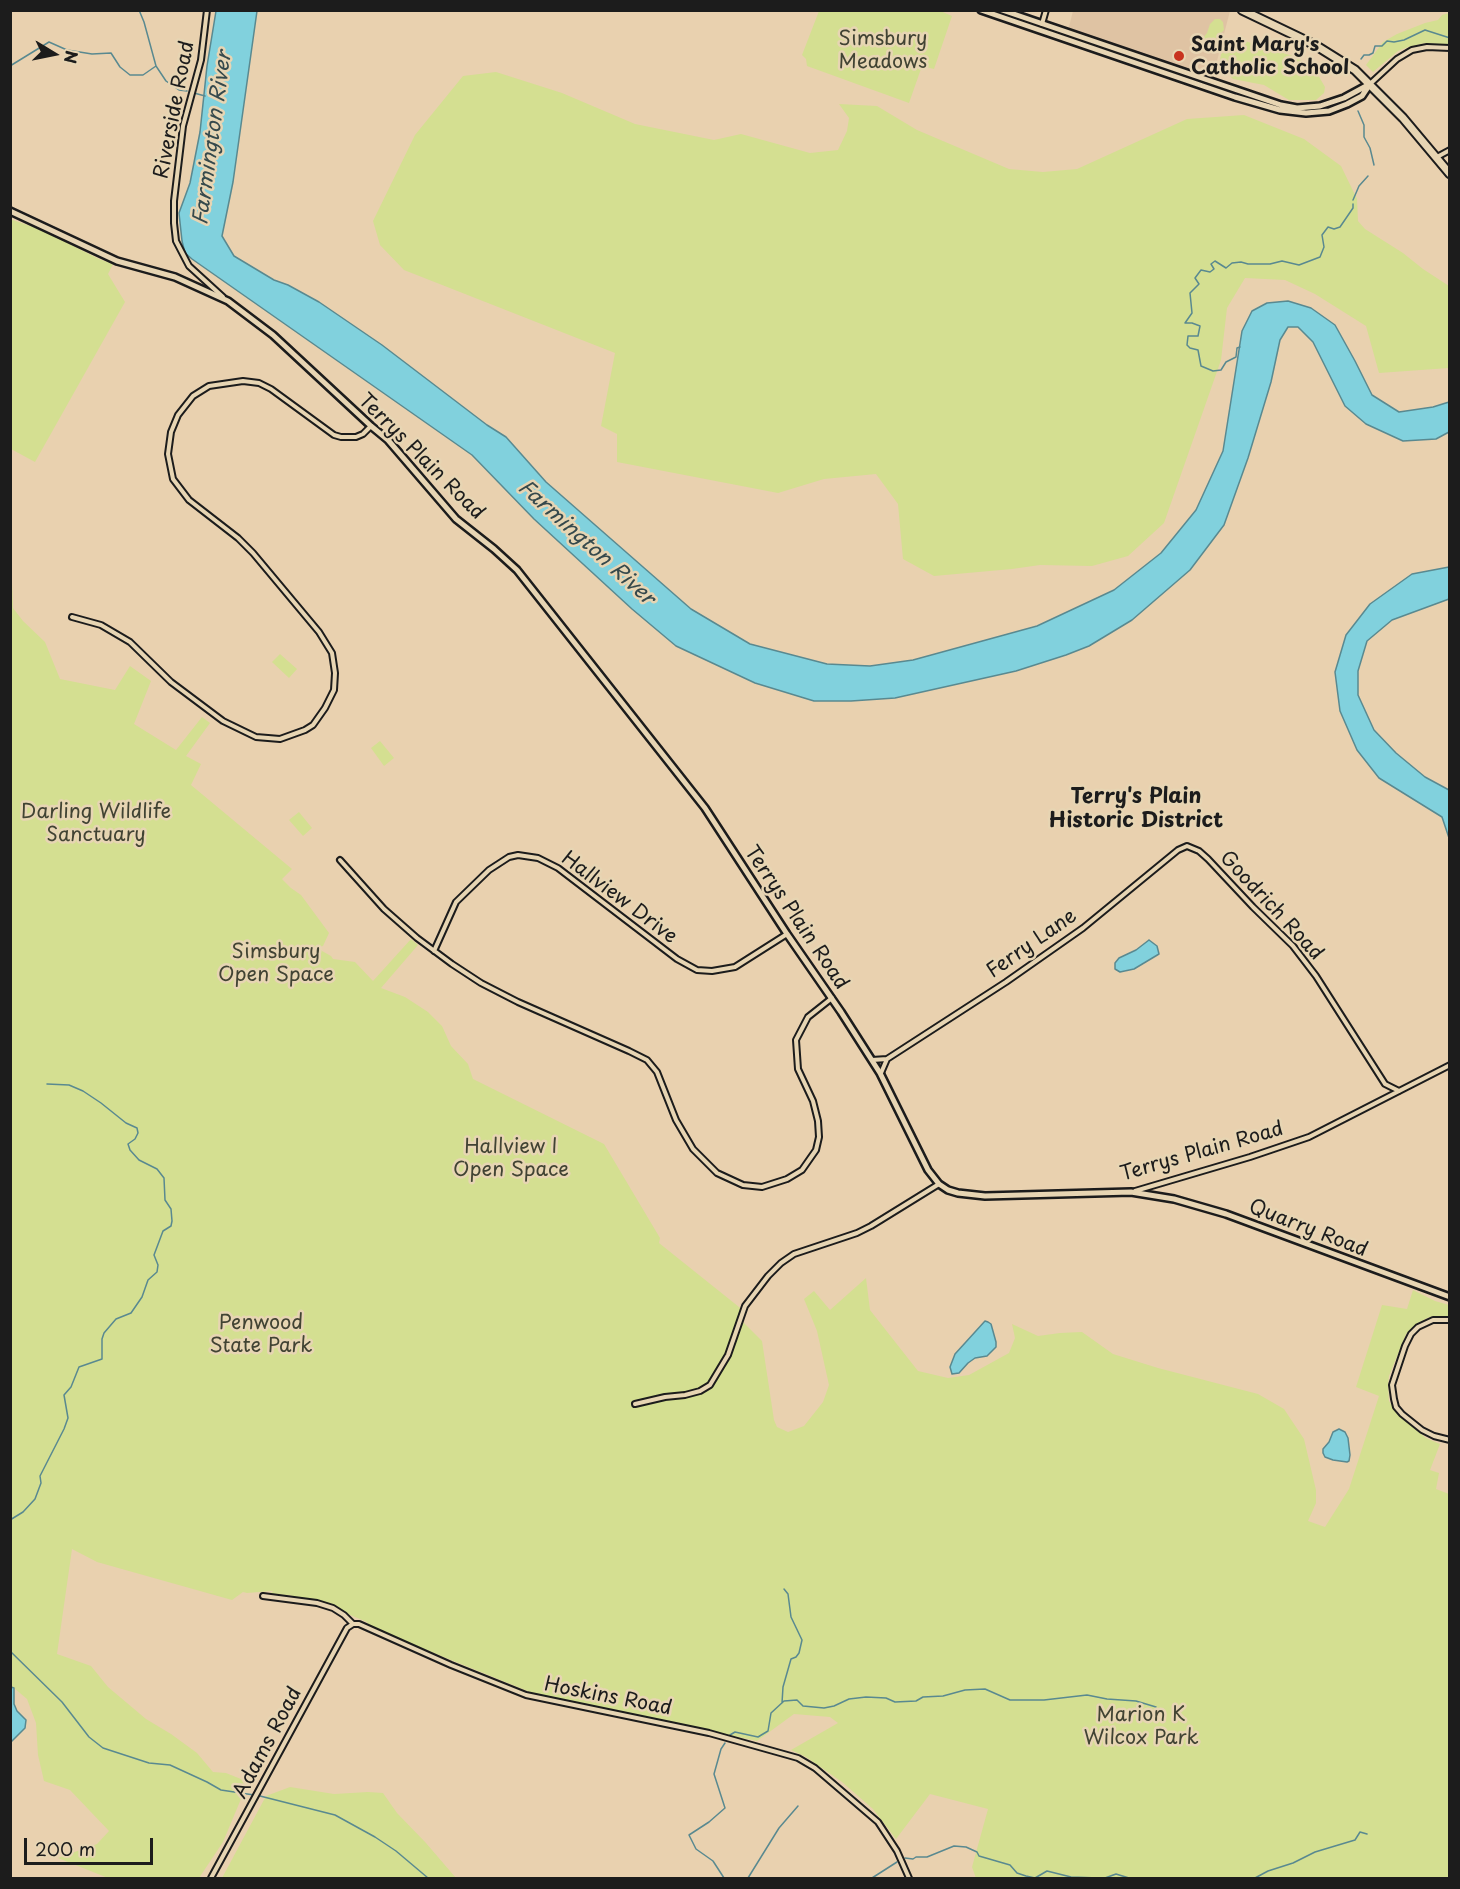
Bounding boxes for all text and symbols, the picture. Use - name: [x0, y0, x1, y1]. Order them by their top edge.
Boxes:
- north arrow: [24, 24, 84, 84]
- park label: Simsbury Meadows: [838, 27, 928, 74]
- place label: Saint Mary's Catholic School: [1191, 33, 1349, 80]
- street label: Riverside Road: [150, 39, 200, 181]
- text: N: [59, 49, 85, 65]
- marker: Saint Mary's Catholic School: [1172, 49, 1186, 63]
- water label: Farmington River: [188, 50, 238, 226]
- street label: Terrys Plain Road: [353, 389, 489, 525]
- water label: Farmington River: [513, 475, 659, 611]
- district label: Terry's Plain Historic District: [1049, 784, 1223, 834]
- park label: Darling Wildlife Sanctuary: [21, 800, 171, 847]
- street label: Terrys Plain Road: [739, 841, 853, 995]
- street label: Goodrich Road: [1214, 846, 1328, 966]
- street label: Hallview Drive: [556, 847, 682, 949]
- street label: Ferry Lane: [982, 904, 1082, 984]
- park label: Simsbury Open Space: [218, 940, 334, 987]
- street label: Terrys Plain Road: [1118, 1117, 1286, 1187]
- park label: Hallview I Open Space: [453, 1135, 569, 1182]
- street label: Quarry Road: [1245, 1195, 1371, 1263]
- park label: Penwood State Park: [210, 1311, 312, 1358]
- street label: Hoskins Road: [542, 1673, 674, 1721]
- street label: Adams Road: [229, 1683, 307, 1803]
- park label: Marion K Wilcox Park: [1083, 1703, 1199, 1750]
- scale bar: [27, 1826, 156, 1864]
- text: 200 m: [35, 1835, 95, 1862]

